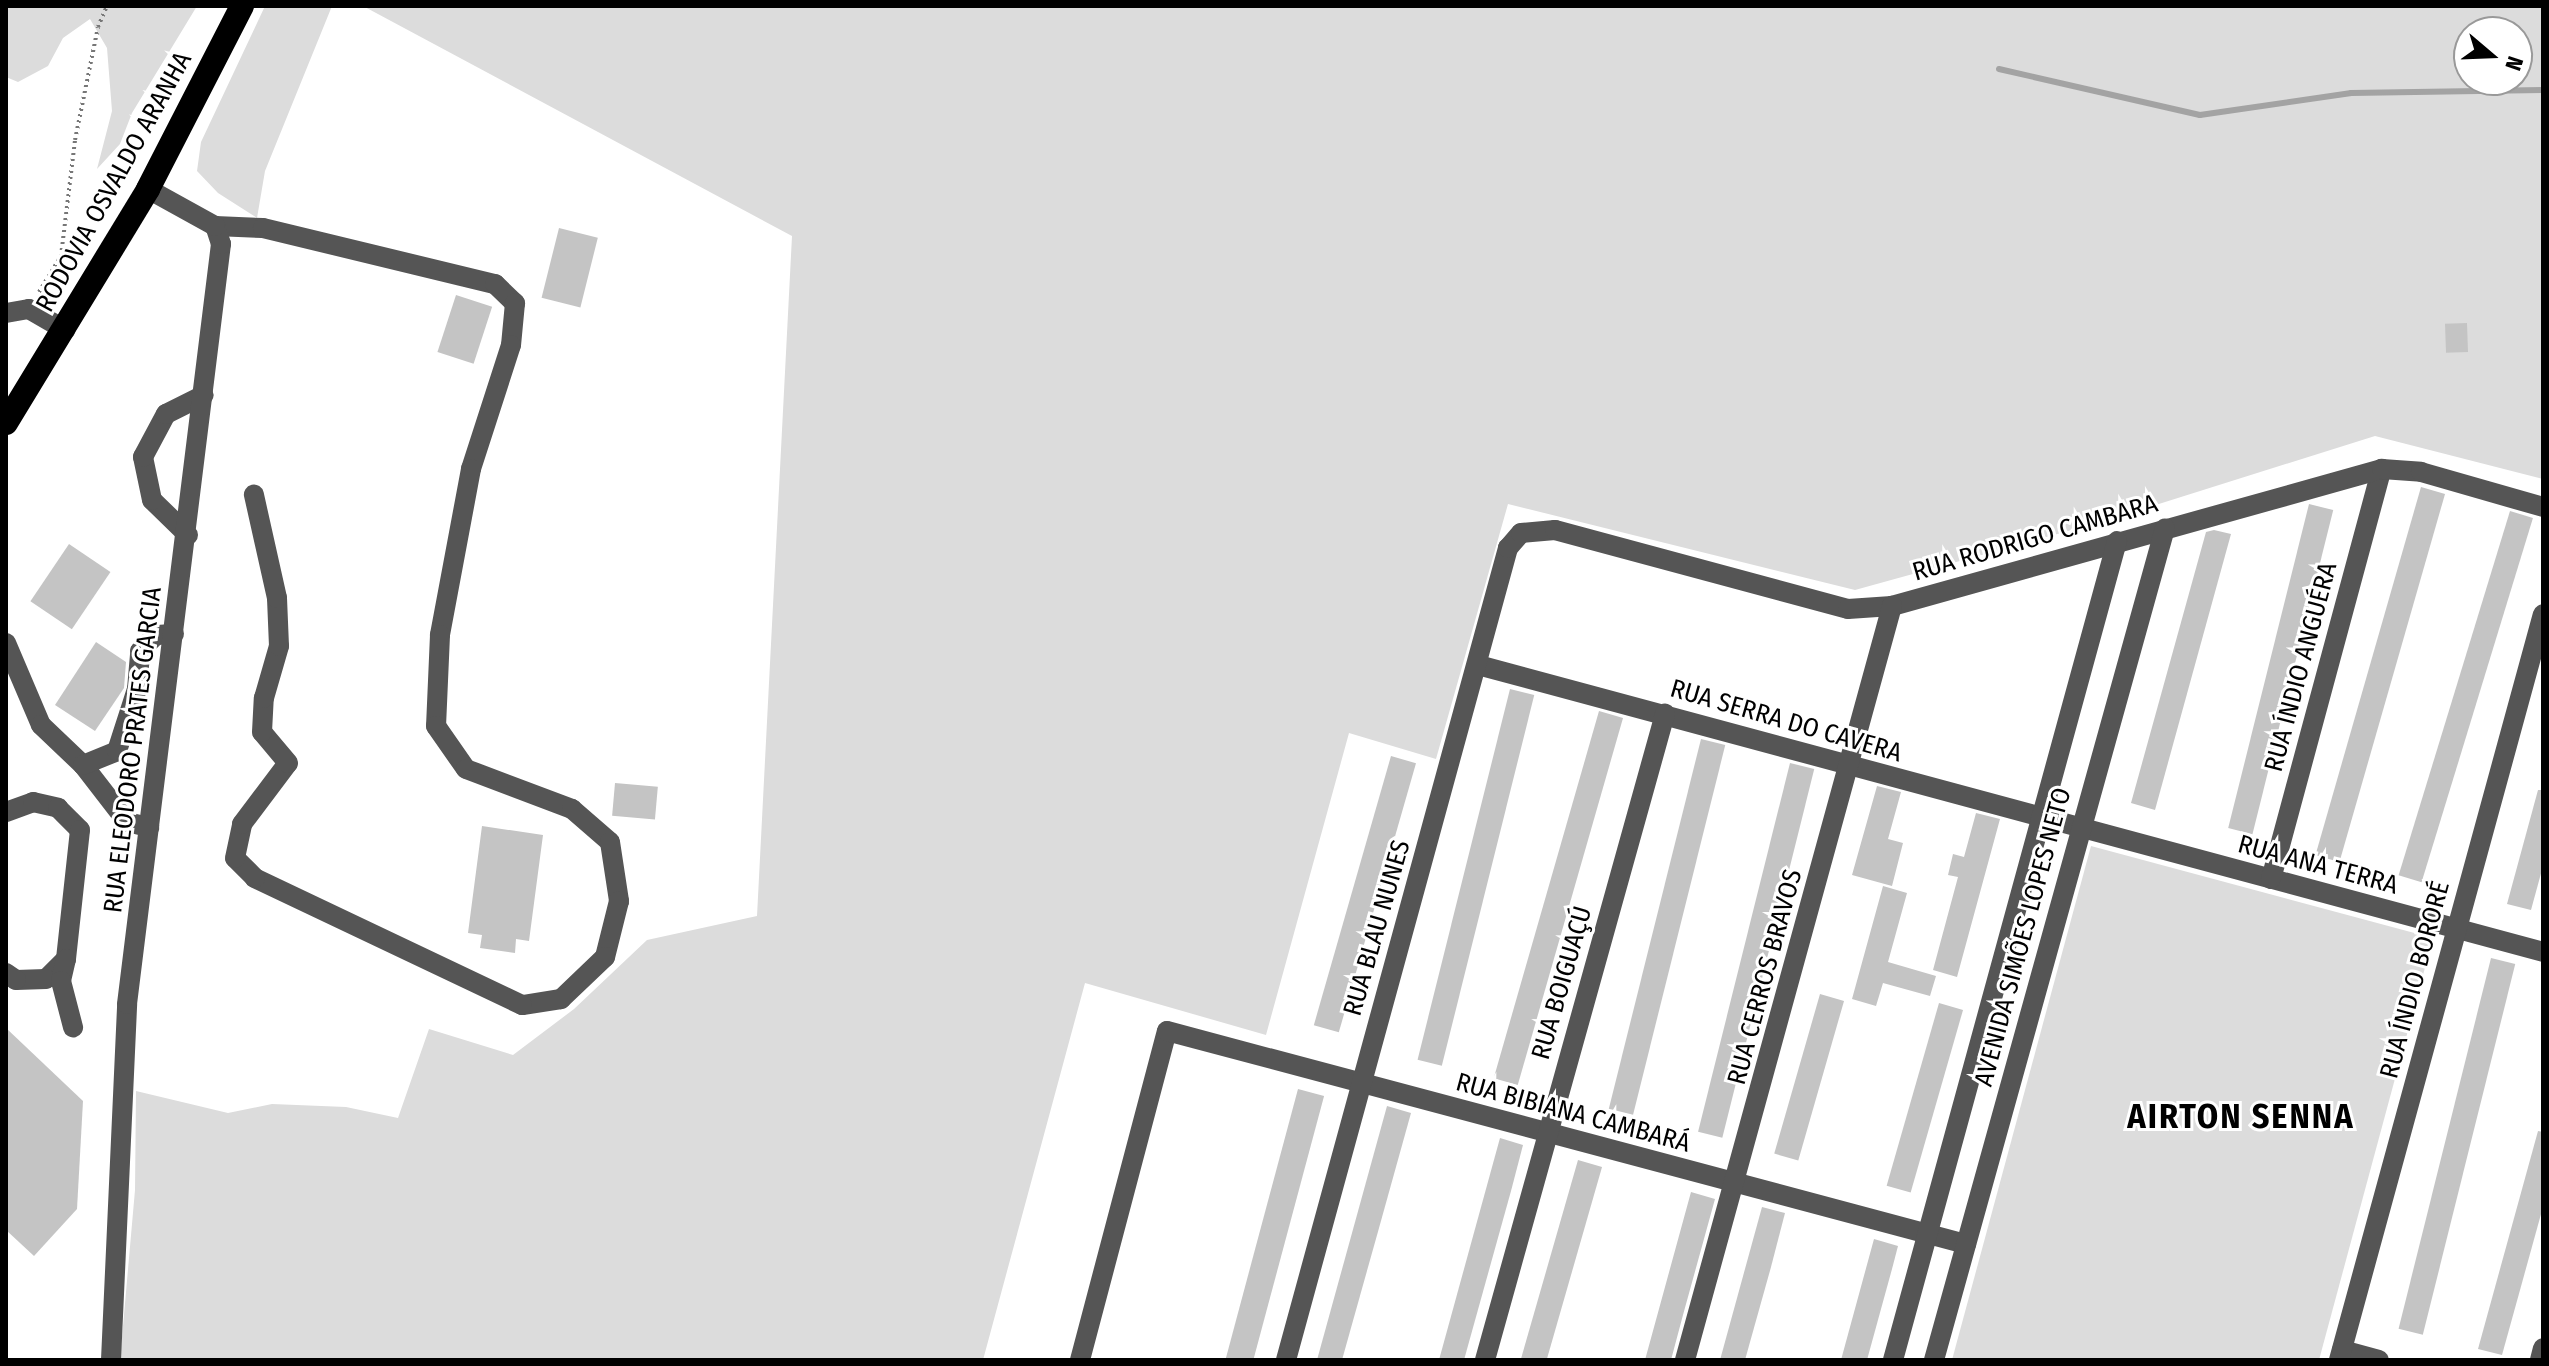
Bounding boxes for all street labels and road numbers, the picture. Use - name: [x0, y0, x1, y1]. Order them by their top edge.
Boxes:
- street label: RODOVIA OSVALDO ARANHA: [29, 47, 199, 317]
- street label: RUA RODRIGO CAMBARA: [1909, 488, 2161, 588]
- street label: RUA ÍNDIO ANGUÉRA: [2258, 559, 2344, 775]
- street label: RUA ELEODORO PRATES GARCIA: [98, 585, 168, 915]
- street label: RUA SERRA DO CAVERA: [1667, 673, 1905, 769]
- street label: AVENIDA SIMÕES LOPES NETO: [1968, 784, 2078, 1090]
- street label: RUA ANA TERRA: [2235, 829, 2401, 901]
- street label: RUA BLAU NUNES: [1337, 837, 1417, 1019]
- street label: RUA CERROS BRAVOS: [1721, 866, 1809, 1088]
- street label: RUA ÍNDIO BORORÉ: [2374, 878, 2456, 1082]
- street label: RUA BOIGUAÇÚ: [1525, 903, 1599, 1063]
- street label: RUA BIBIANA CAMBARÁ: [1453, 1067, 1693, 1159]

